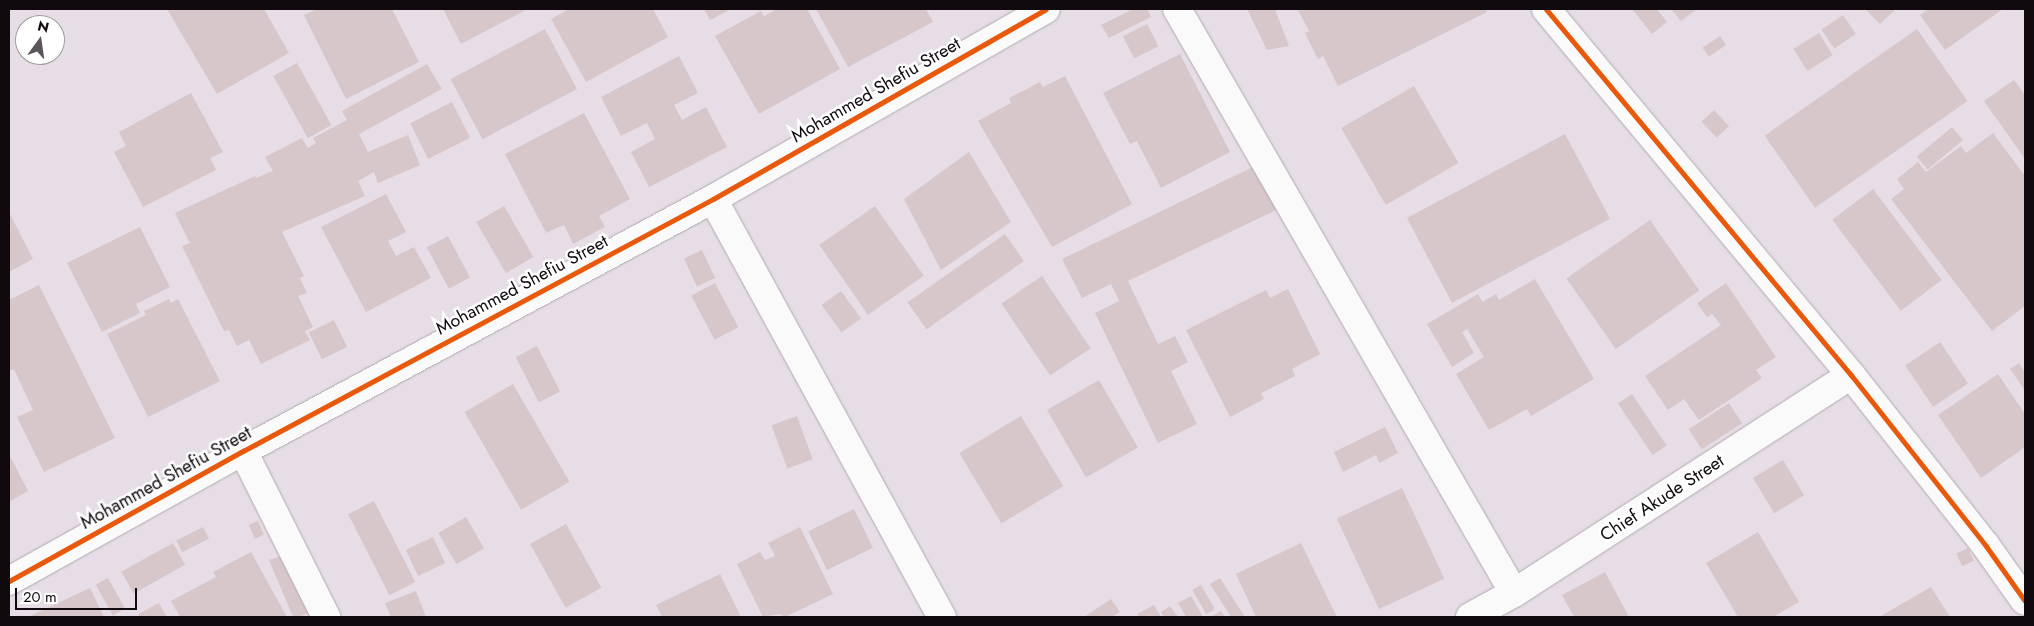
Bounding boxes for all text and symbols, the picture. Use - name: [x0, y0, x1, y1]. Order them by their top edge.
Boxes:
- north arrow: [15, 15, 65, 65]
- text: N: [36, 15, 51, 37]
- street label: Mohammed Shefiu Street: [788, 33, 964, 147]
- street label: Mohammed Shefiu Street: [432, 230, 612, 340]
- street label: Mohammed Shefiu Street: [77, 422, 255, 534]
- street label: Chief Akude Street: [1596, 450, 1728, 546]
- scale bar: [18, 578, 140, 610]
- text: 20 m: [23, 586, 57, 608]

